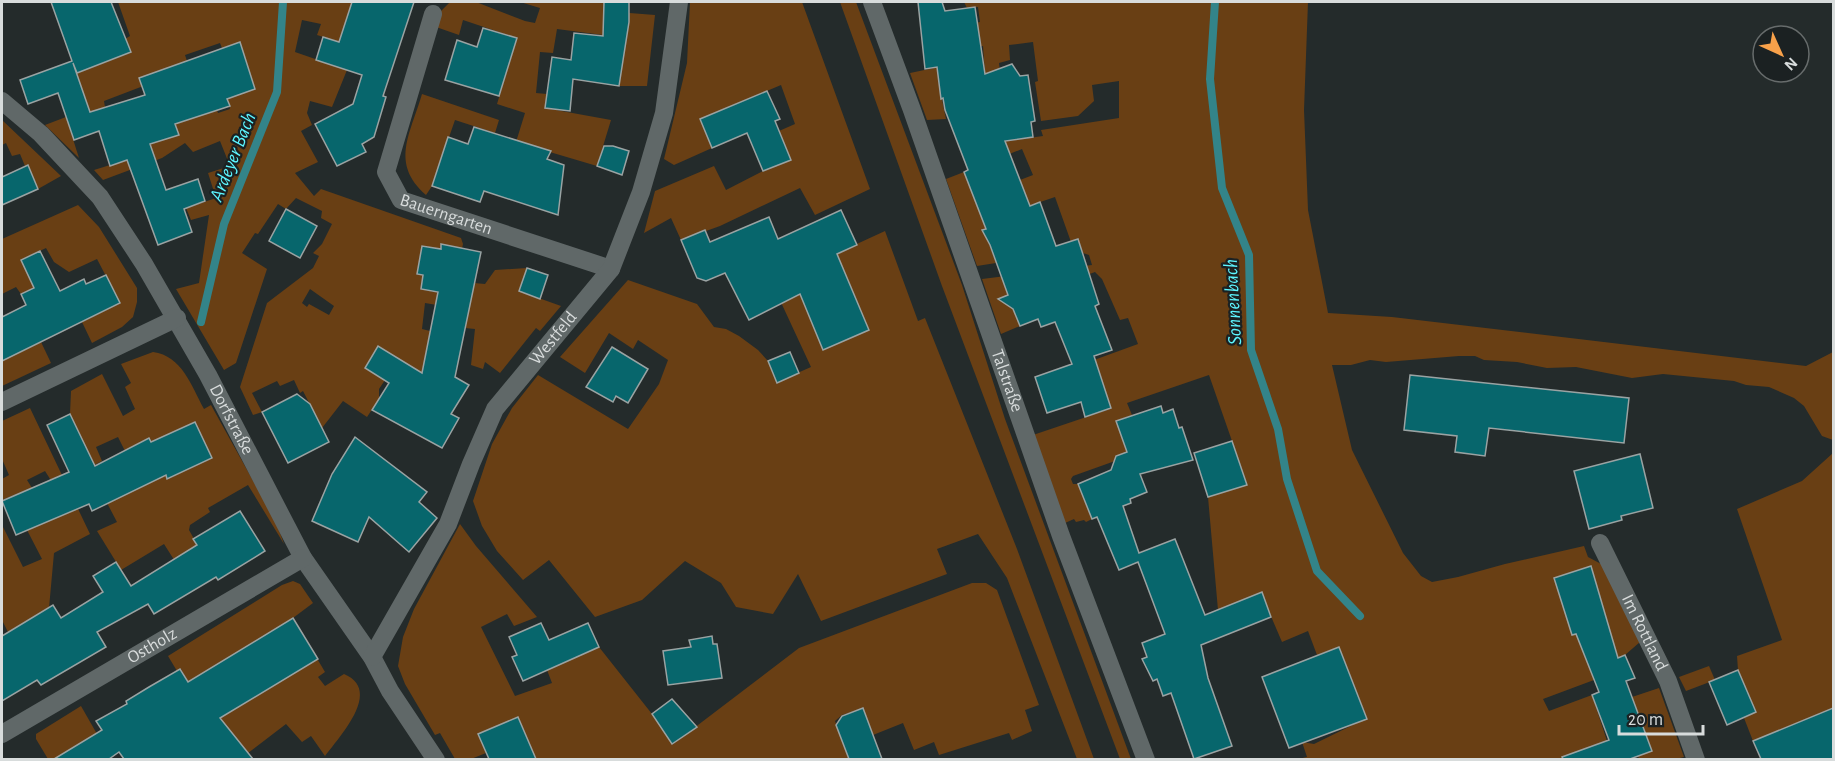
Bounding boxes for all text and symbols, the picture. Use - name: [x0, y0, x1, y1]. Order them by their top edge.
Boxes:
- north arrow: [1751, 24, 1811, 84]
- text: N: [1781, 54, 1800, 73]
- water label: Ardeyer Bach: [206, 110, 260, 205]
- street label: Bauerngarten: [398, 191, 495, 238]
- water label: Sonnenbach: [1221, 258, 1245, 346]
- street label: Westfeld: [526, 308, 581, 369]
- street label: Talstraße: [987, 347, 1026, 414]
- street label: Dorfstraße: [206, 382, 257, 458]
- street label: Im Rottland: [1618, 592, 1671, 674]
- street label: Ostholz: [124, 625, 180, 668]
- scale bar: [1619, 698, 1703, 736]
- text: 20 m: [1628, 711, 1663, 729]

